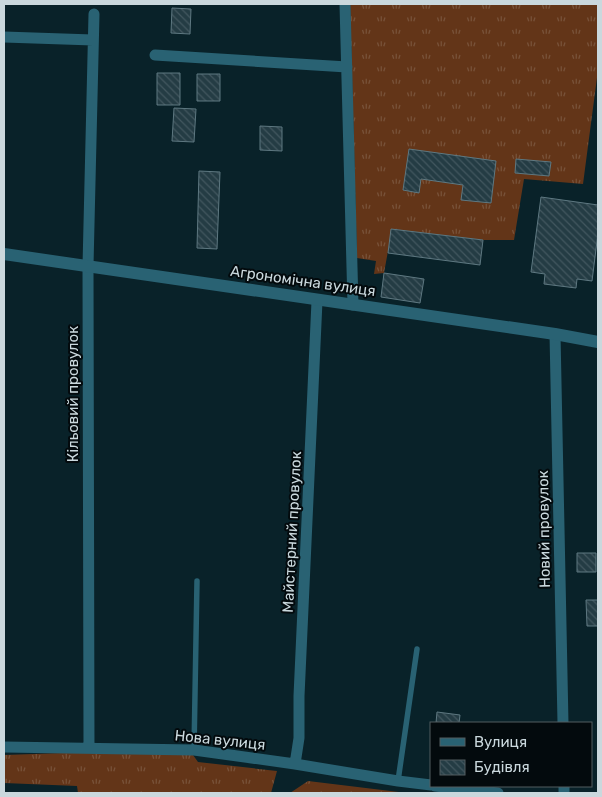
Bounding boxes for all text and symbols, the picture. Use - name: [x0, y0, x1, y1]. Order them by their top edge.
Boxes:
- street label: Агрономічна вулиця: [229, 262, 377, 300]
- street label: Кільовий провулок: [64, 326, 82, 462]
- street label: Майстерний провулок: [279, 451, 305, 613]
- street label: Новий провулок: [534, 470, 554, 588]
- legend: [430, 722, 592, 787]
- street label: Нова вулиця: [174, 726, 266, 754]
- text: Вулиця: [474, 733, 527, 751]
- text: Будівля: [474, 758, 530, 776]

